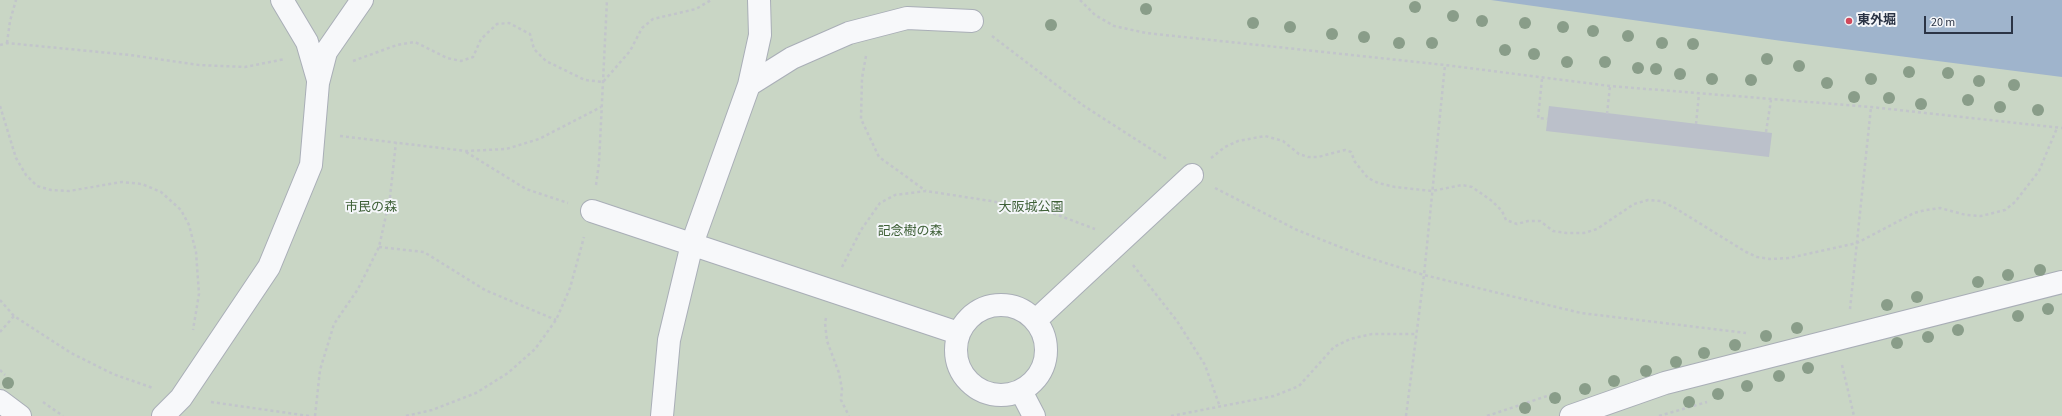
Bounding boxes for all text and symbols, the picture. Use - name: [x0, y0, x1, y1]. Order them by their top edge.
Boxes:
- scale bar: [1926, 8, 2015, 34]
- place label: 東外堀: [1857, 13, 1896, 29]
- text: 20 m: [1931, 14, 1955, 31]
- marker: 東外堀: [1844, 16, 1854, 26]
- park label: 市民の森: [345, 200, 397, 216]
- park label: 大阪城公園: [999, 200, 1063, 216]
- park label: 記念樹の森: [878, 224, 942, 240]

